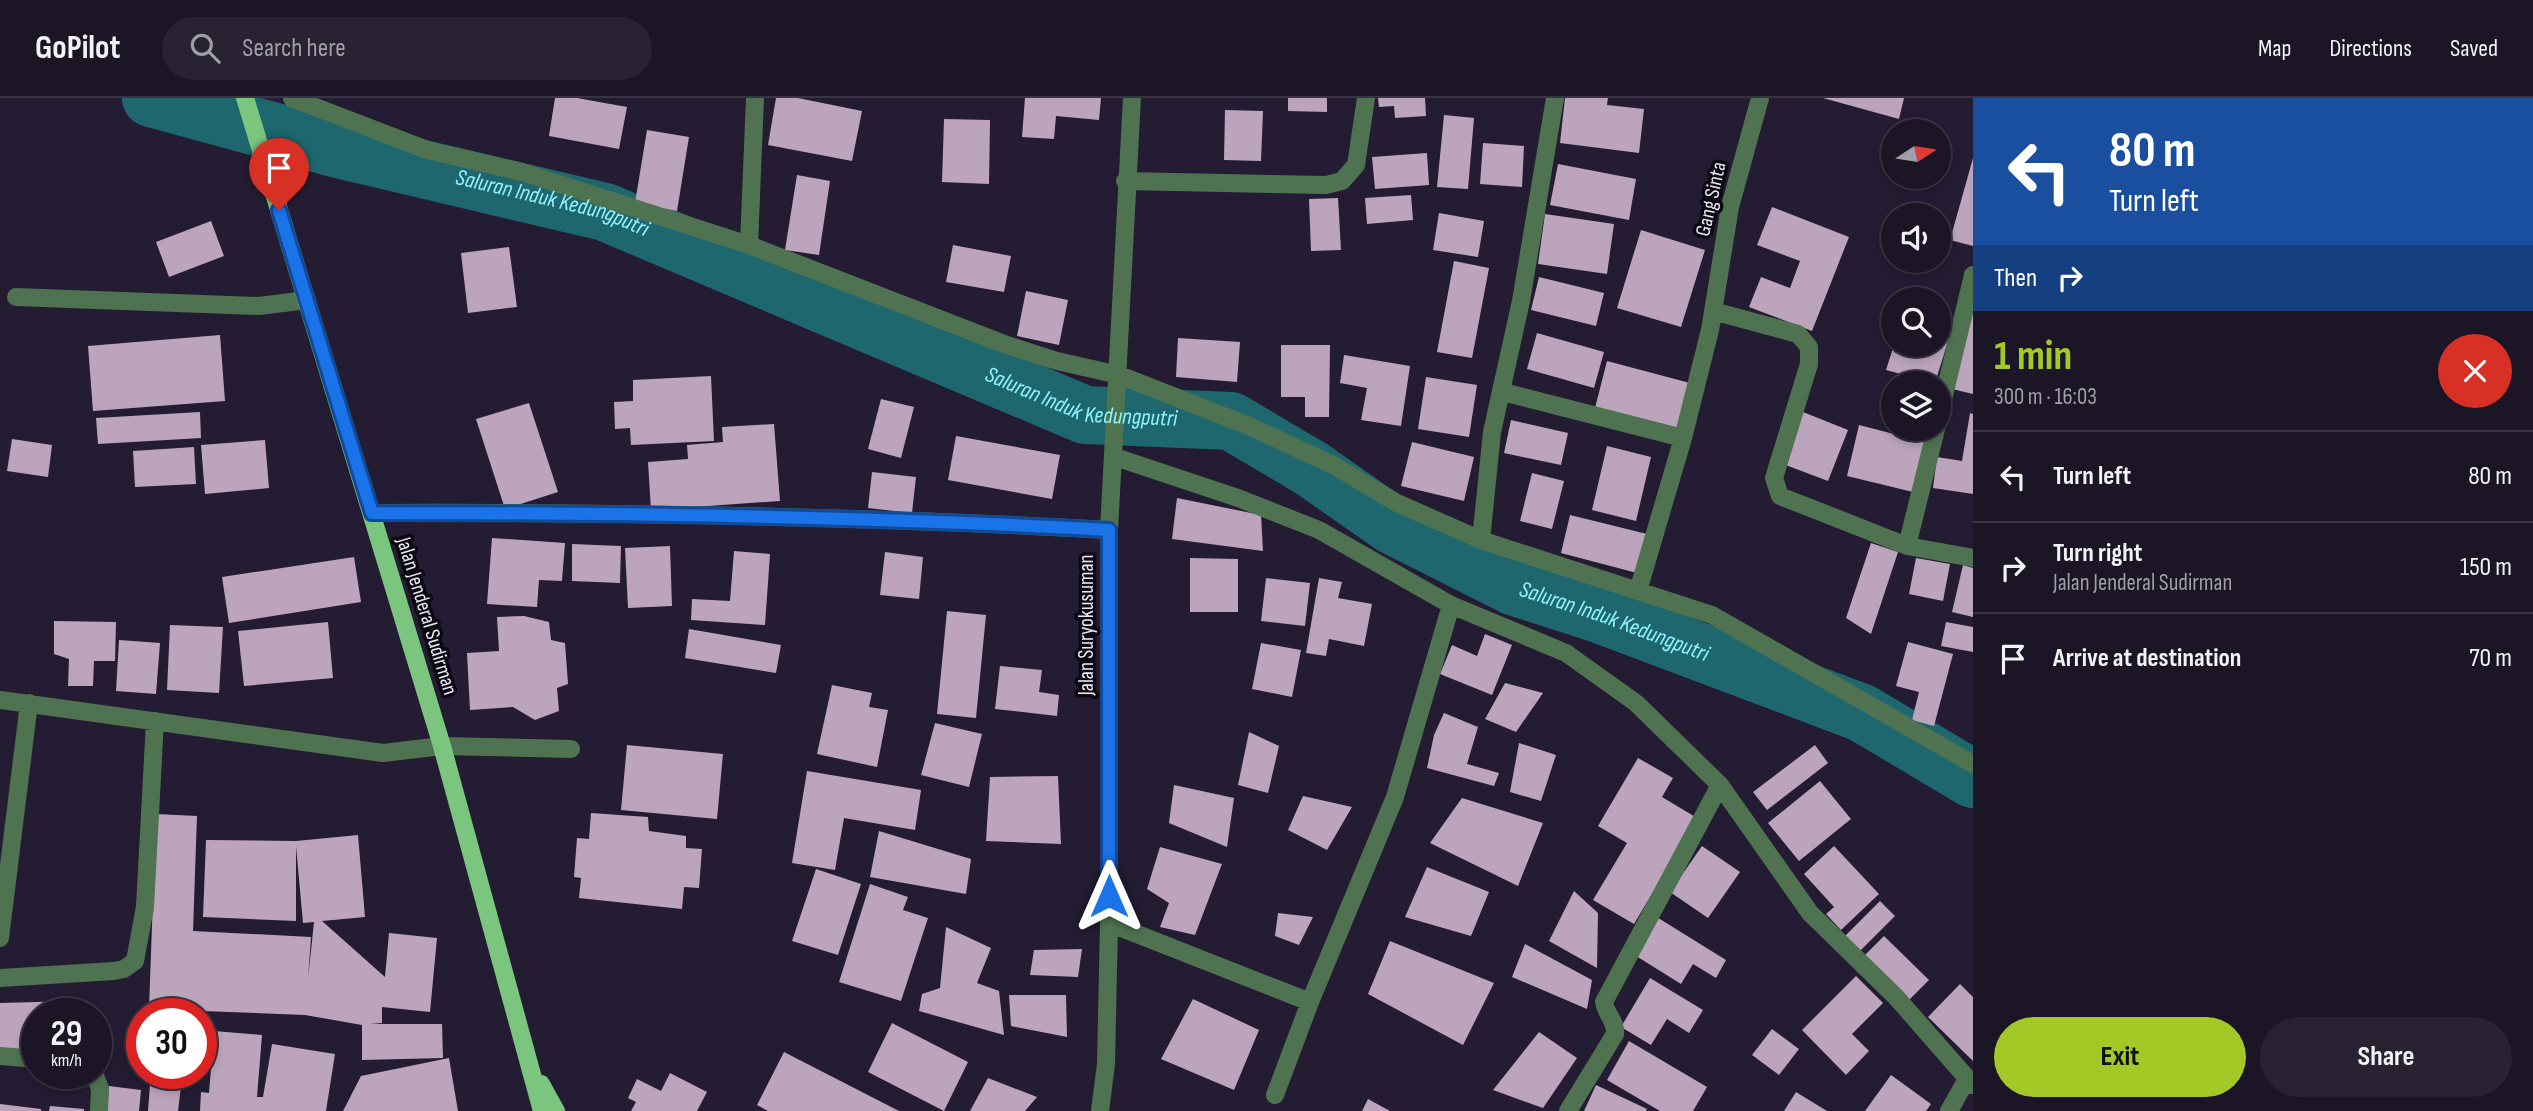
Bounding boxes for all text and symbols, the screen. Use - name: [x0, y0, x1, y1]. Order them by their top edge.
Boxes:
- search box: [162, 17, 652, 80]
- text: GoPilot: [35, 28, 120, 68]
- icon: search: [186, 29, 224, 67]
- text: Search here: [242, 33, 346, 64]
- text: Map: [2258, 34, 2291, 63]
- text: Directions: [2329, 34, 2412, 63]
- text: Saved: [2450, 34, 2498, 63]
- north arrow: [1881, 119, 1951, 189]
- map controls: [1881, 119, 1951, 441]
- text: 80 m: [2109, 122, 2196, 181]
- icon: left: [1994, 126, 2085, 217]
- pin: [249, 138, 309, 210]
- icon: arrive: [260, 149, 298, 187]
- street label: Gang Sinta: [1690, 159, 1732, 239]
- water label: Saluran Induk Kedungputri: [453, 163, 654, 243]
- text: Turn left: [2109, 182, 2199, 221]
- button: sound: [1881, 203, 1951, 273]
- icon: right: [2051, 259, 2089, 297]
- text: Then: [1994, 263, 2037, 294]
- button: search: [1881, 287, 1951, 357]
- text: 1 min: [1994, 331, 2072, 382]
- button: close: [2438, 334, 2512, 408]
- water label: Saluran Induk Kedungputri: [981, 360, 1179, 433]
- button: layers: [1881, 371, 1951, 441]
- text: 300 m · 16:03: [1994, 383, 2097, 411]
- icon: left: [1994, 458, 2032, 496]
- text: Turn left: [2053, 461, 2131, 492]
- text: 80 m: [2468, 461, 2512, 492]
- street label: Jalan Jenderal Sudirman: [391, 533, 463, 698]
- text: Turn right: [2053, 538, 2142, 569]
- icon: right: [1994, 549, 2032, 587]
- text: 150 m: [2460, 552, 2512, 583]
- street label: Jalan Suryokusuman: [1074, 555, 1099, 697]
- text: Jalan Jenderal Sudirman: [2053, 569, 2232, 597]
- water label: Saluran Induk Kedungputri: [1516, 575, 1714, 668]
- icon: arrive: [1994, 640, 2032, 678]
- text: Arrive at destination: [2053, 643, 2241, 674]
- text: 70 m: [2469, 643, 2512, 674]
- position arrow: [1072, 859, 1146, 933]
- speed limit sign: 30: [126, 998, 217, 1089]
- text: 29: [51, 1013, 82, 1056]
- button: Exit: [1994, 1017, 2246, 1097]
- button: Share: [2260, 1017, 2512, 1097]
- text: km/h: [51, 1050, 82, 1071]

